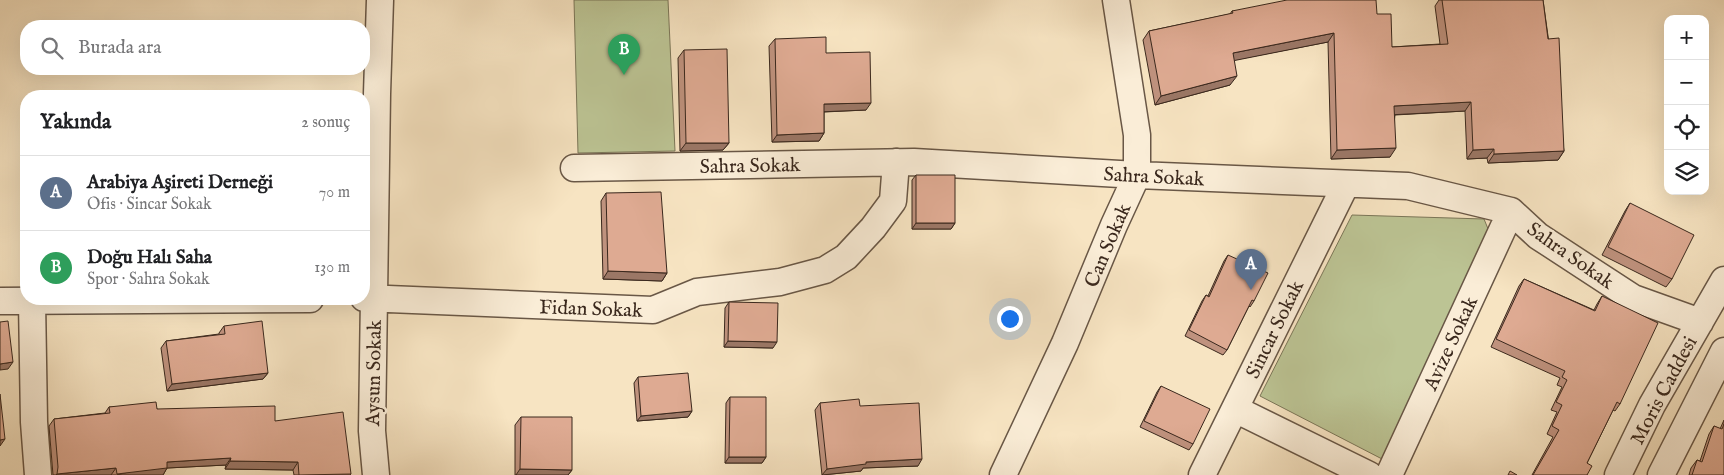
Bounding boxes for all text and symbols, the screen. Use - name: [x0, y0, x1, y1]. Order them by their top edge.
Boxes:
- map controls: [1664, 15, 1709, 195]
- button: +: [1664, 15, 1709, 60]
- search box: [20, 20, 370, 75]
- icon: search: [38, 34, 66, 62]
- pin: B: [608, 34, 640, 75]
- text: Burada ara: [78, 36, 162, 60]
- button: −: [1664, 60, 1709, 105]
- button: locate: [1664, 105, 1709, 150]
- text: Yakında: [40, 109, 111, 136]
- text: 2 sonuç: [301, 113, 350, 133]
- button: layers: [1664, 150, 1709, 195]
- street label: Sahra Sokak: [699, 153, 801, 180]
- street label: Sahra Sokak: [1103, 162, 1205, 193]
- text: Arabiya Aşireti Derneği: [87, 171, 273, 195]
- text: A: [51, 183, 61, 203]
- text: 70 m: [319, 183, 350, 203]
- text: Ofis · Sincar Sokak: [87, 195, 211, 215]
- street label: Can Sokak: [1079, 199, 1137, 291]
- street label: Sahra Sokak: [1522, 217, 1619, 296]
- text: Doğu Halı Saha: [87, 246, 212, 270]
- pin: A: [1235, 249, 1267, 290]
- text: B: [51, 258, 61, 278]
- text: 130 m: [314, 258, 350, 278]
- text: Spor · Sahra Sokak: [87, 270, 210, 290]
- street label: Sincar Sokak: [1241, 276, 1310, 383]
- street label: Avize Sokak: [1418, 292, 1484, 396]
- street label: Fidan Sokak: [539, 295, 643, 324]
- your location: [997, 306, 1023, 332]
- street label: Aysun Sokak: [361, 319, 388, 427]
- street label: Moris Caddesi: [1625, 332, 1703, 449]

